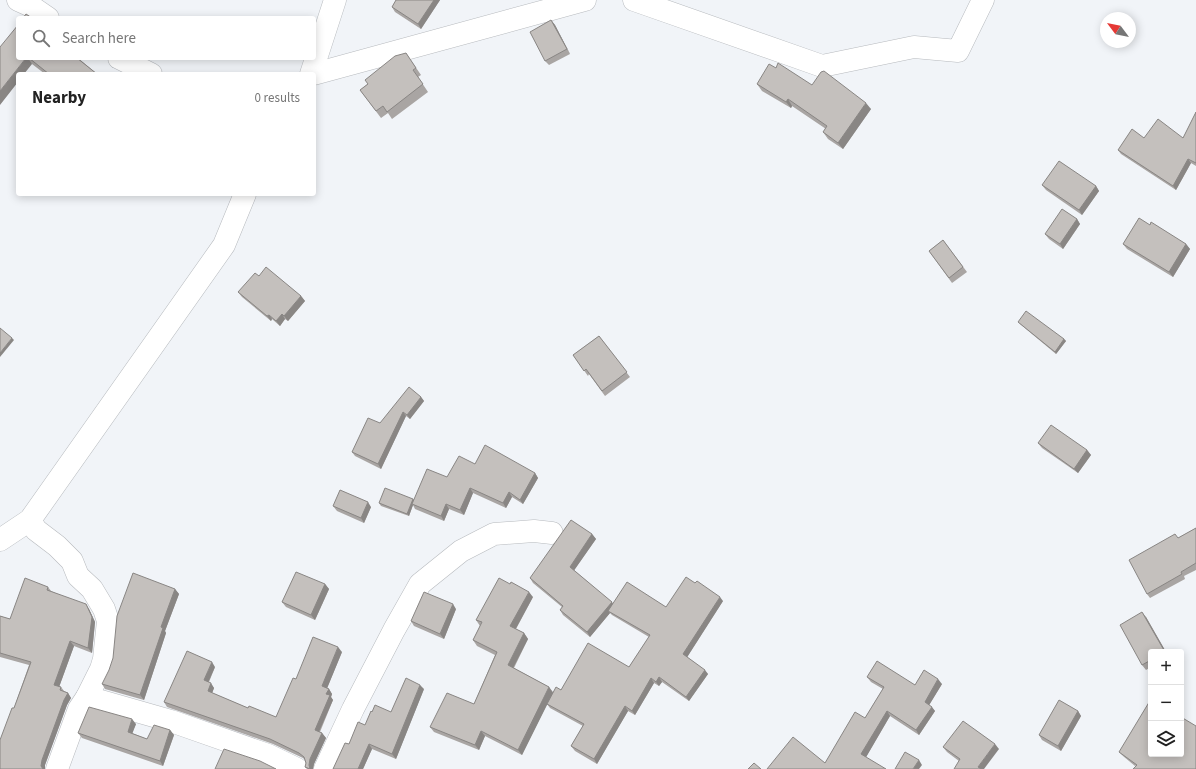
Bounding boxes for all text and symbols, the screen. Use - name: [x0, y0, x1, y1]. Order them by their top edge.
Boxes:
- north arrow: [1100, 12, 1136, 48]
- search box: [16, 16, 316, 60]
- icon: search: [30, 27, 52, 49]
- text: Search here: [62, 28, 136, 49]
- text: Nearby: [32, 86, 86, 110]
- text: 0 results: [255, 89, 300, 107]
- map controls: [1148, 649, 1184, 757]
- button: +: [1148, 649, 1184, 685]
- button: −: [1148, 685, 1184, 721]
- button: layers: [1148, 721, 1184, 757]

